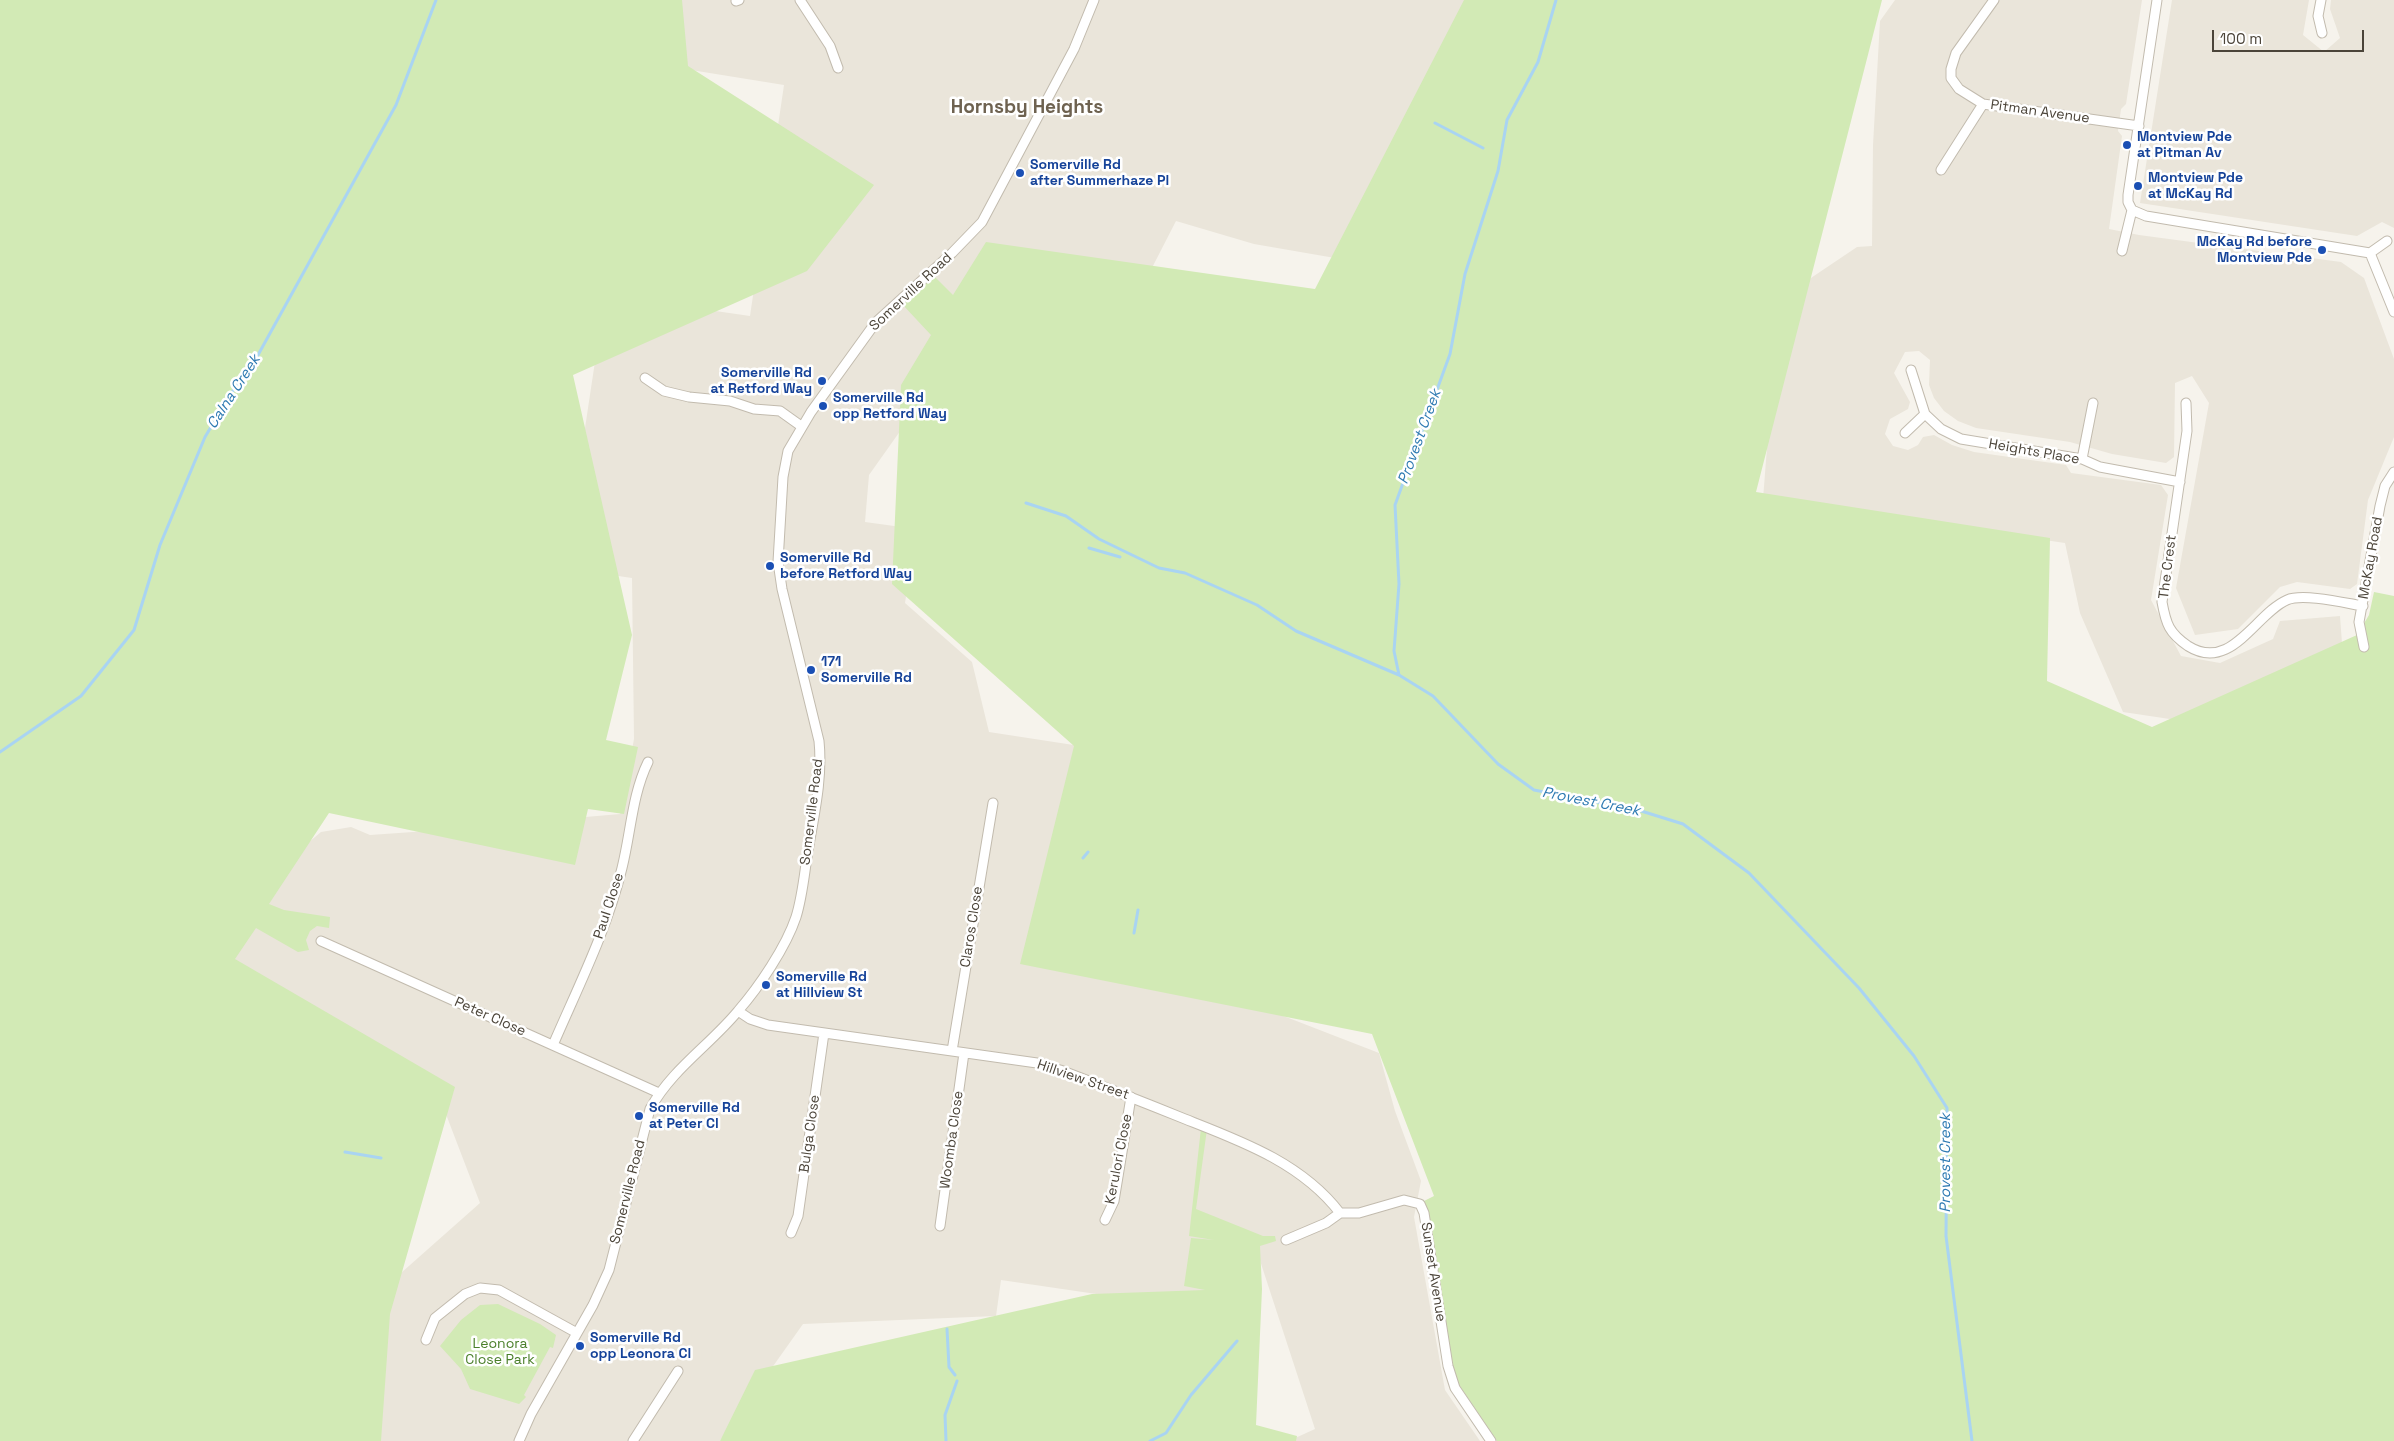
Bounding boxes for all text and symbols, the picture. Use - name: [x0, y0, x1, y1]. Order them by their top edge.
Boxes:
- scale bar: [2214, 20, 2366, 52]
- text: 100 m: [2220, 29, 2262, 48]
- district label: Hornsby Heights: [951, 97, 1103, 119]
- street label: Pitman Avenue: [1989, 97, 2091, 127]
- place label: Montview Pde at Pitman Av: [2137, 129, 2232, 162]
- marker: Montview Pde at Pitman Av: [2121, 139, 2133, 151]
- place label: Somerville Rd after Summerhaze Pl: [1030, 157, 1169, 190]
- marker: Somerville Rd after Summerhaze Pl: [1014, 167, 1026, 179]
- place label: Montview Pde at McKay Rd: [2148, 170, 2243, 202]
- marker: Montview Pde at McKay Rd: [2132, 180, 2144, 192]
- place label: McKay Rd before Montview Pde: [2197, 234, 2312, 266]
- marker: McKay Rd before Montview Pde: [2316, 244, 2328, 256]
- street label: Somerville Road: [866, 249, 956, 335]
- water label: Calna Creek: [203, 352, 265, 432]
- place label: Somerville Rd at Retford Way: [710, 365, 812, 398]
- marker: Somerville Rd at Retford Way: [816, 375, 828, 387]
- water label: Provest Creek: [1395, 387, 1445, 487]
- place label: Somerville Rd opp Retford Way: [833, 390, 947, 422]
- marker: Somerville Rd opp Retford Way: [817, 400, 829, 412]
- street label: Heights Place: [1987, 436, 2081, 468]
- street label: McKay Road: [2355, 515, 2387, 601]
- street label: The Crest: [2156, 534, 2180, 600]
- place label: Somerville Rd before Retford Way: [780, 550, 912, 582]
- marker: Somerville Rd before Retford Way: [764, 560, 776, 572]
- place label: 171 Somerville Rd: [821, 654, 912, 686]
- marker: 171 Somerville Rd: [805, 664, 817, 676]
- street label: Somerville Road: [797, 758, 827, 866]
- water label: Provest Creek: [1541, 784, 1641, 820]
- street label: Paul Close: [590, 871, 628, 941]
- street label: Claros Close: [957, 885, 987, 969]
- place label: Somerville Rd at Hillview St: [776, 969, 867, 1002]
- marker: Somerville Rd at Hillview St: [760, 979, 772, 991]
- street label: Peter Close: [452, 994, 528, 1040]
- street label: Hillview Street: [1035, 1056, 1131, 1104]
- street label: Woomba Close: [937, 1090, 967, 1190]
- street label: Bulga Close: [796, 1094, 824, 1174]
- place label: Somerville Rd at Peter Cl: [649, 1100, 740, 1132]
- marker: Somerville Rd at Peter Cl: [633, 1110, 645, 1122]
- street label: Kerulori Close: [1102, 1112, 1136, 1206]
- water label: Provest Creek: [1937, 1113, 1955, 1213]
- street label: Somerville Road: [607, 1138, 649, 1246]
- street label: Sunset Avenue: [1417, 1221, 1449, 1323]
- place label: Somerville Rd opp Leonora Cl: [590, 1330, 691, 1362]
- park label: Leonora Close Park: [465, 1336, 535, 1368]
- marker: Somerville Rd opp Leonora Cl: [574, 1340, 586, 1352]

